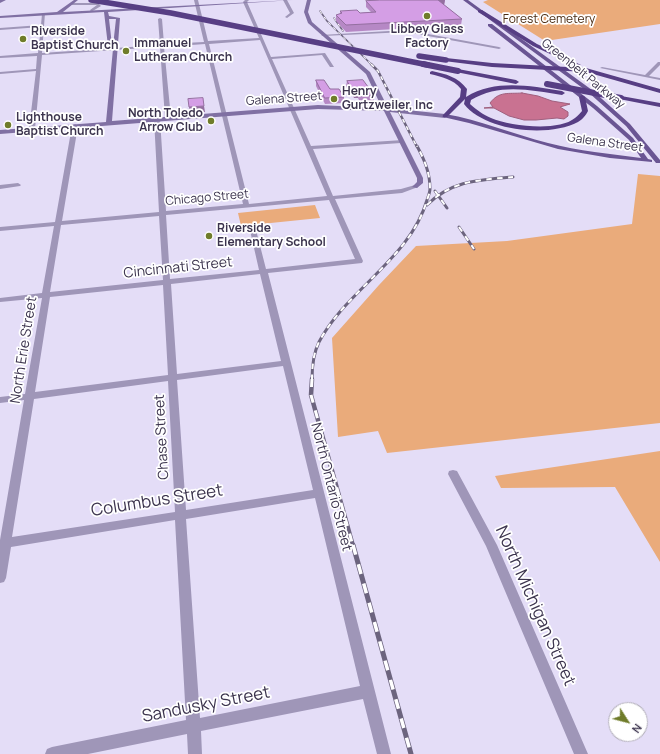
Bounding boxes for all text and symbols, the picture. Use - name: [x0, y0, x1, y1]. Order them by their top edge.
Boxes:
- marker: Libbey Glass Factory: [422, 11, 432, 21]
- park label: Forest Cemetery: [503, 13, 595, 27]
- place label: Libbey Glass Factory: [391, 23, 463, 51]
- place label: Riverside Baptist Church: [31, 25, 118, 53]
- marker: Riverside Baptist Church: [18, 34, 28, 44]
- street label: Greenbelt Parkway: [538, 36, 628, 112]
- place label: Immanuel Lutheran Church: [134, 37, 232, 65]
- marker: Immanuel Lutheran Church: [121, 46, 131, 56]
- place label: Henry Gurtzweiler, Inc: [342, 85, 433, 113]
- street label: Galena Street: [245, 89, 323, 109]
- marker: Henry Gurtzweiler, Inc: [329, 94, 339, 104]
- place label: North Toledo Arrow Club: [128, 107, 203, 135]
- place label: Lighthouse Baptist Church: [16, 111, 103, 139]
- marker: North Toledo Arrow Club: [206, 116, 216, 126]
- marker: Lighthouse Baptist Church: [3, 120, 13, 130]
- street label: Galena Street: [566, 131, 644, 155]
- street label: Chicago Street: [165, 187, 249, 209]
- place label: Riverside Elementary School: [217, 222, 326, 250]
- marker: Riverside Elementary School: [204, 231, 214, 241]
- street label: Cincinnati Street: [123, 254, 233, 282]
- street label: North Erie Street: [7, 295, 41, 405]
- street label: Chase Street: [151, 394, 173, 480]
- street label: North Ontario Street: [307, 421, 355, 553]
- street label: Columbus Street: [90, 481, 224, 521]
- street label: North Michigan Street: [491, 523, 579, 689]
- street label: Sandusky Street: [140, 683, 272, 727]
- north arrow: [608, 702, 648, 742]
- text: N: [629, 721, 646, 736]

